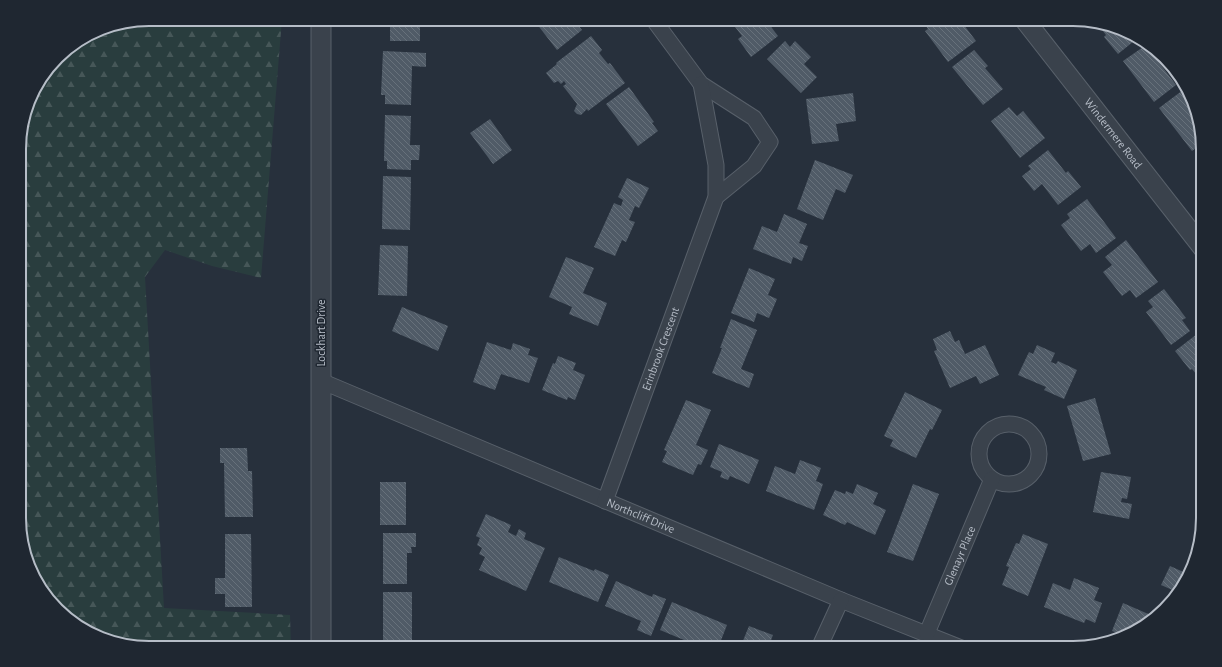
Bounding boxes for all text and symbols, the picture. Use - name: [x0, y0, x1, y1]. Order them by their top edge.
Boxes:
- street label: Windermere Road: [1082, 96, 1144, 171]
- street label: Lockhart Drive: [315, 299, 327, 367]
- street label: Erinbrook Crescent: [640, 305, 681, 392]
- street label: Northcliff Drive: [605, 496, 677, 535]
- street label: Glenayr Place: [942, 524, 977, 587]

